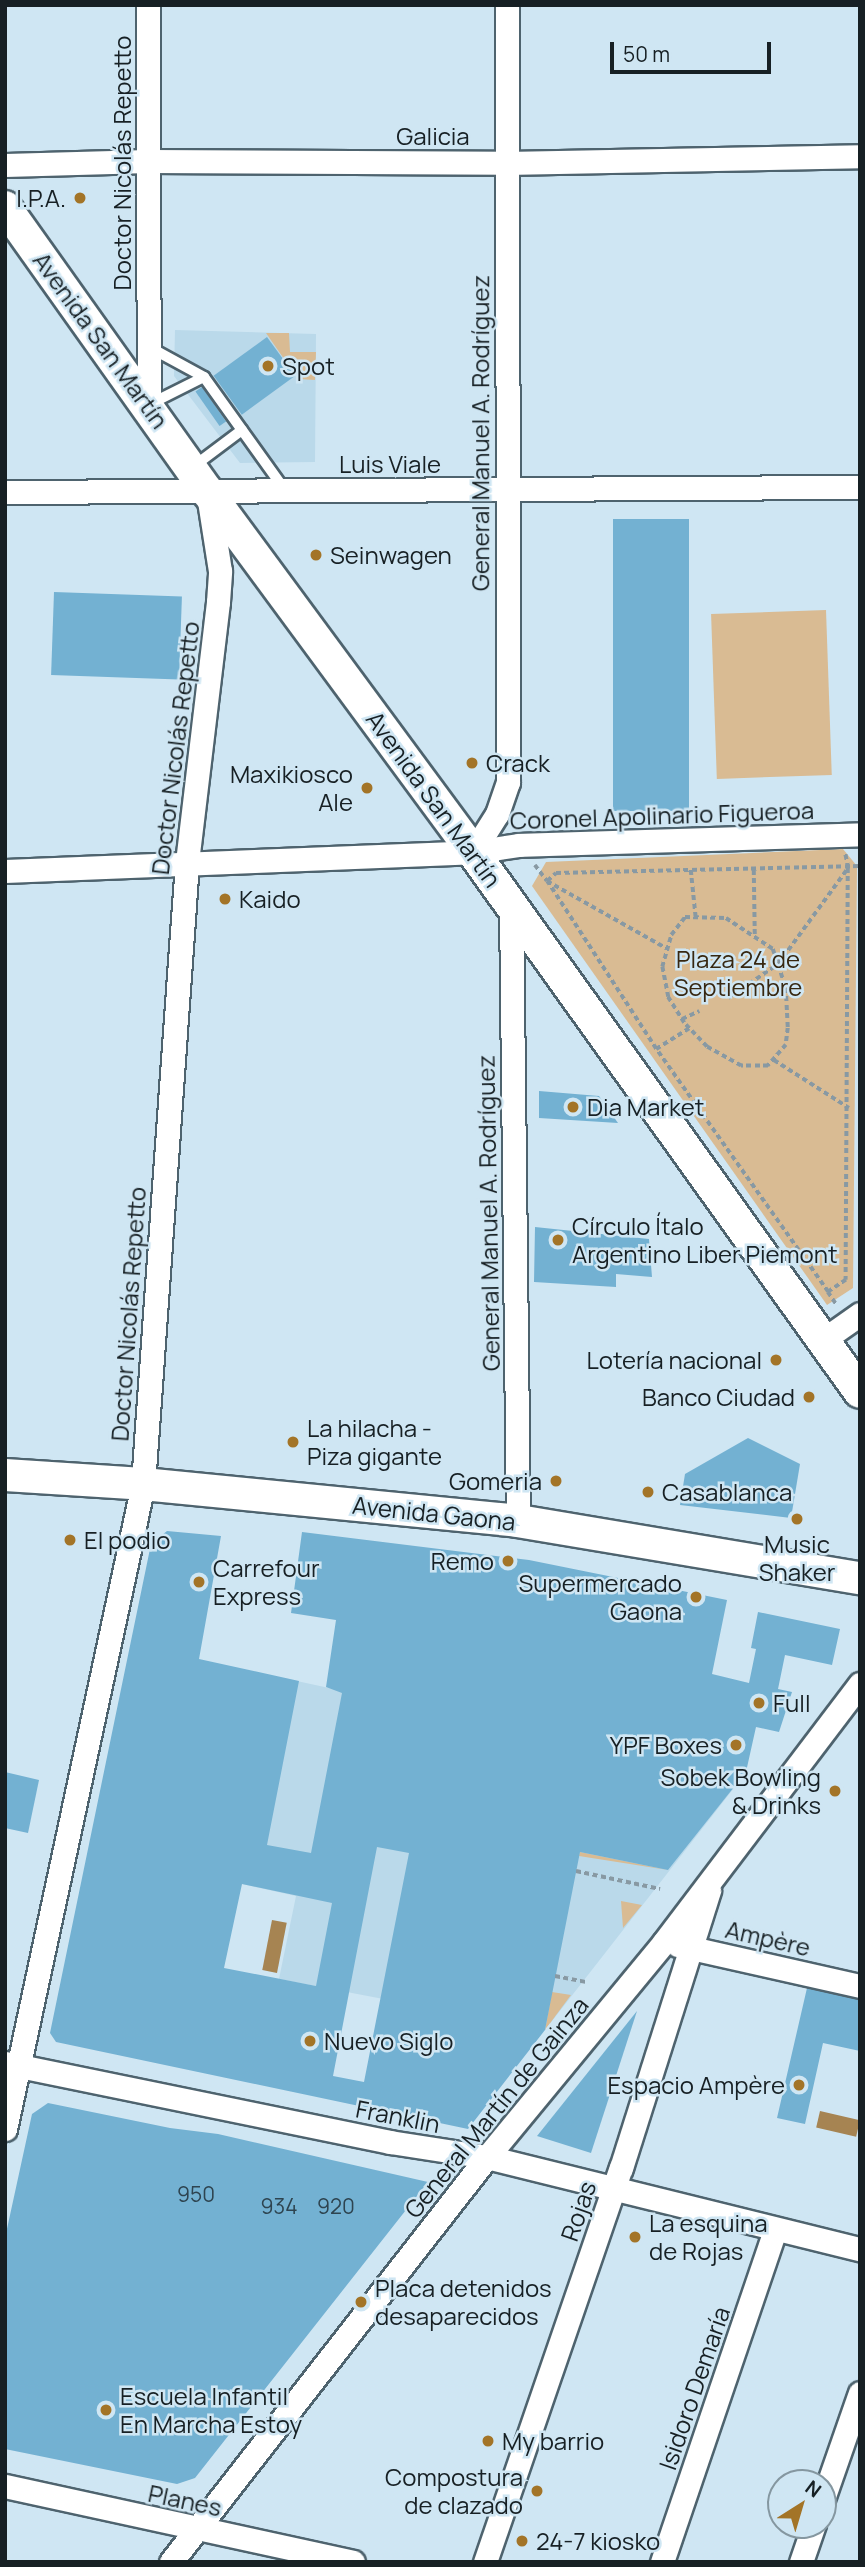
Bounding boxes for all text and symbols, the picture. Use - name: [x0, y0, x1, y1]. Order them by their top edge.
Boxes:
- scale bar: [613, 28, 774, 72]
- street label: Doctor Nicolás Repetto: [108, 36, 136, 290]
- text: 50 m: [623, 40, 670, 68]
- street label: Galicia: [396, 122, 470, 150]
- place label: I.P.A.: [16, 184, 66, 212]
- marker: I.P.A.: [72, 190, 88, 206]
- street label: Avenida San Martín: [27, 246, 175, 434]
- street label: General Manuel A. Rodríguez: [466, 275, 494, 591]
- place label: Spot: [282, 352, 335, 380]
- marker: Spot: [260, 358, 276, 374]
- street label: Luis Viale: [339, 450, 441, 478]
- place label: Seinwagen: [330, 541, 452, 569]
- marker: Seinwagen: [308, 547, 324, 563]
- street label: Doctor Nicolás Repetto: [145, 620, 205, 876]
- street label: Avenida San Martín: [360, 705, 508, 893]
- place label: Crack: [486, 749, 550, 777]
- marker: Crack: [464, 755, 480, 771]
- place label: Maxikiosco Ale: [230, 760, 353, 816]
- marker: Maxikiosco Ale: [359, 780, 375, 796]
- street label: Coronel Apolinario Figueroa: [509, 795, 815, 835]
- place label: Kaido: [239, 885, 301, 913]
- marker: Kaido: [217, 891, 233, 907]
- park label: Plaza 24 de Septiembre: [674, 945, 802, 1001]
- street label: General Manuel A. Rodríguez: [471, 1055, 505, 1371]
- place label: Dia Market: [587, 1093, 704, 1121]
- marker: Dia Market: [565, 1099, 581, 1115]
- street label: Doctor Nicolás Repetto: [105, 1186, 151, 1442]
- place label: Círculo Ítalo Argentino Liber Piemont: [572, 1212, 838, 1268]
- marker: Círculo Ítalo Argentino Liber Piemont: [550, 1232, 566, 1248]
- place label: Lotería nacional: [587, 1346, 762, 1374]
- marker: Lotería nacional: [768, 1352, 784, 1368]
- place label: Banco Ciudad: [642, 1383, 795, 1411]
- marker: Banco Ciudad: [801, 1389, 817, 1405]
- place label: La hilacha - Piza gigante: [307, 1414, 442, 1470]
- marker: La hilacha - Piza gigante: [285, 1434, 301, 1450]
- place label: Gomeria: [449, 1467, 542, 1495]
- marker: Gomeria: [548, 1473, 564, 1489]
- place label: Casablanca: [662, 1478, 792, 1506]
- marker: Casablanca: [640, 1484, 656, 1500]
- street label: Avenida Gaona: [351, 1490, 517, 1536]
- marker: Music Shaker: [789, 1511, 805, 1527]
- place label: El podio: [84, 1526, 171, 1554]
- place label: Music Shaker: [759, 1530, 835, 1586]
- marker: El podio: [62, 1532, 78, 1548]
- place label: Remo: [431, 1547, 494, 1575]
- marker: Remo: [500, 1553, 516, 1569]
- place label: Carrefour Express: [213, 1554, 320, 1610]
- place label: Supermercado Gaona: [518, 1569, 682, 1625]
- marker: Carrefour Express: [191, 1574, 207, 1590]
- marker: Supermercado Gaona: [688, 1589, 704, 1605]
- place label: Full: [773, 1689, 811, 1717]
- marker: Full: [751, 1695, 767, 1711]
- place label: YPF Boxes: [610, 1731, 722, 1759]
- marker: YPF Boxes: [728, 1737, 744, 1753]
- place label: Sobek Bowling & Drinks: [661, 1763, 821, 1819]
- marker: Sobek Bowling & Drinks: [827, 1783, 843, 1799]
- street label: Ampère: [723, 1914, 813, 1962]
- street label: General Martín de Gainza: [398, 1991, 594, 2223]
- place label: Nuevo Siglo: [324, 2027, 453, 2055]
- marker: Nuevo Siglo: [302, 2033, 318, 2049]
- place label: Espacio Ampère: [607, 2071, 785, 2099]
- marker: Espacio Ampère: [791, 2077, 807, 2093]
- street label: Franklin: [353, 2094, 443, 2138]
- street label: Rojas: [554, 2177, 602, 2245]
- house number: 950: [177, 2181, 215, 2207]
- house number: 934: [260, 2193, 298, 2219]
- house number: 920: [317, 2193, 355, 2219]
- place label: La esquina de Rojas: [649, 2209, 768, 2265]
- marker: La esquina de Rojas: [627, 2229, 643, 2245]
- place label: Placa detenidos desaparecidos: [375, 2274, 552, 2330]
- marker: Placa detenidos desaparecidos: [353, 2294, 369, 2310]
- street label: Isidoro Demaría: [653, 2303, 735, 2473]
- place label: Escuela Infantil En Marcha Estoy: [120, 2382, 302, 2438]
- marker: Escuela Infantil En Marcha Estoy: [98, 2402, 114, 2418]
- place label: My barrio: [502, 2427, 604, 2455]
- marker: My barrio: [480, 2433, 496, 2449]
- place label: Compostura de clazado: [385, 2463, 523, 2519]
- north arrow: [767, 2469, 837, 2539]
- text: N: [800, 2474, 827, 2503]
- street label: Planes: [146, 2478, 224, 2522]
- marker: Compostura de clazado: [529, 2483, 545, 2499]
- place label: 24-7 kiosko: [536, 2527, 660, 2555]
- marker: 24-7 kiosko: [514, 2533, 530, 2549]

